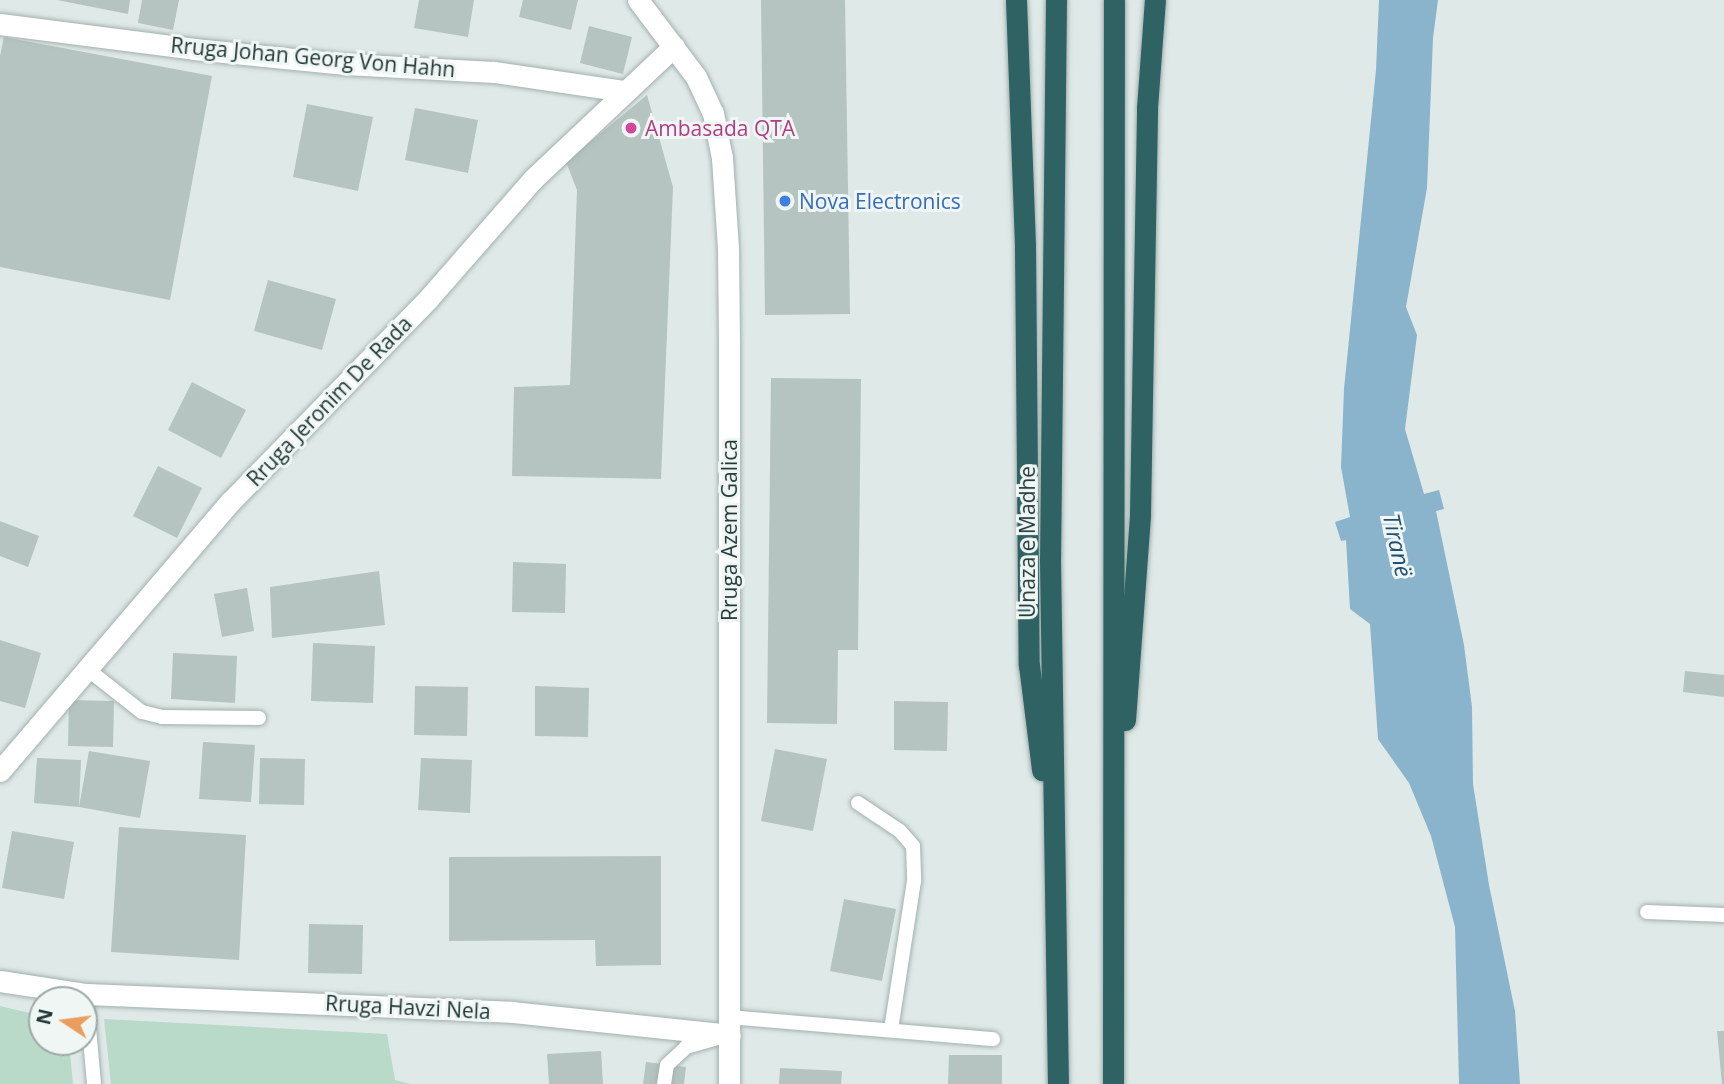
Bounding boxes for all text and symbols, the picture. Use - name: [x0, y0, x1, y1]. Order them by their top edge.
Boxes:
- street label: Rruga Johan Georg Von Hahn: [170, 32, 456, 82]
- place label: Ambasada QTA: [645, 115, 795, 141]
- marker: Ambasada QTA: [623, 120, 639, 136]
- place label: Nova Electronics: [799, 188, 961, 214]
- marker: Nova Electronics: [777, 193, 793, 209]
- street label: Rruga Jeronim De Rada: [241, 311, 417, 491]
- street label: Rruga Azem Galica: [716, 439, 742, 621]
- street label: Unaza e Madhe: [1014, 466, 1040, 618]
- water label: Tiranë: [1378, 511, 1418, 579]
- north arrow: [28, 986, 98, 1056]
- street label: Rruga Havzi Nela: [325, 990, 491, 1024]
- text: N: [30, 1006, 59, 1027]

